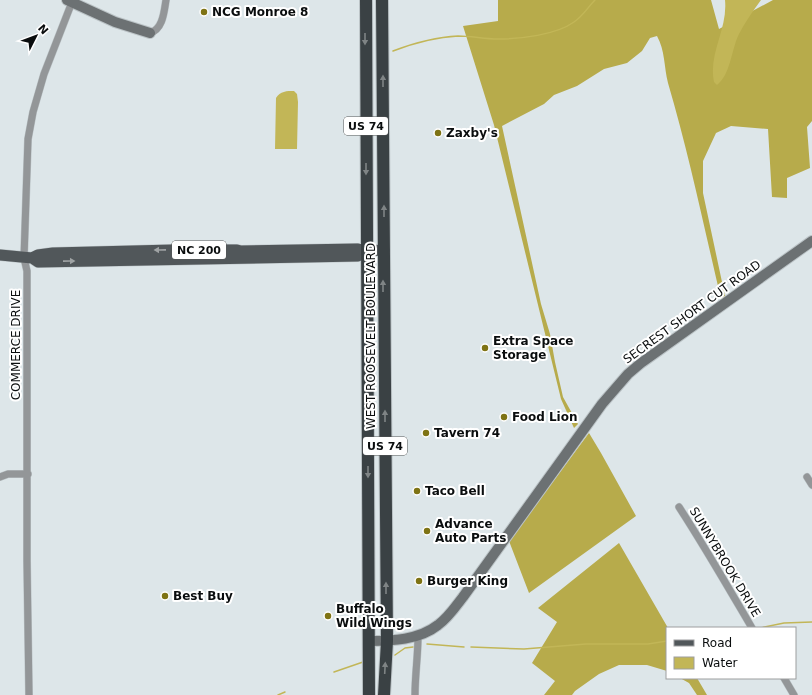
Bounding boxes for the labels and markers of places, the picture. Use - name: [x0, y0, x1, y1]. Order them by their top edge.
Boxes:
- place label: NCG Monroe 8: [212, 5, 308, 19]
- marker: NCG Monroe 8: [199, 7, 209, 17]
- place label: Zaxby's: [446, 126, 498, 140]
- marker: Zaxby's: [433, 128, 443, 138]
- place label: Extra Space Storage: [493, 334, 573, 362]
- marker: Extra Space Storage: [480, 343, 490, 353]
- place label: Food Lion: [512, 410, 578, 424]
- marker: Food Lion: [499, 412, 509, 422]
- place label: Tavern 74: [434, 426, 500, 440]
- marker: Tavern 74: [421, 428, 431, 438]
- place label: Taco Bell: [425, 484, 485, 498]
- marker: Taco Bell: [412, 486, 422, 496]
- place label: Advance Auto Parts: [435, 517, 506, 545]
- marker: Advance Auto Parts: [422, 526, 432, 536]
- place label: Burger King: [427, 574, 508, 588]
- marker: Burger King: [414, 576, 424, 586]
- place label: Best Buy: [173, 589, 233, 603]
- marker: Best Buy: [160, 591, 170, 601]
- place label: Buffalo Wild Wings: [336, 602, 412, 630]
- marker: Buffalo Wild Wings: [323, 611, 333, 621]

